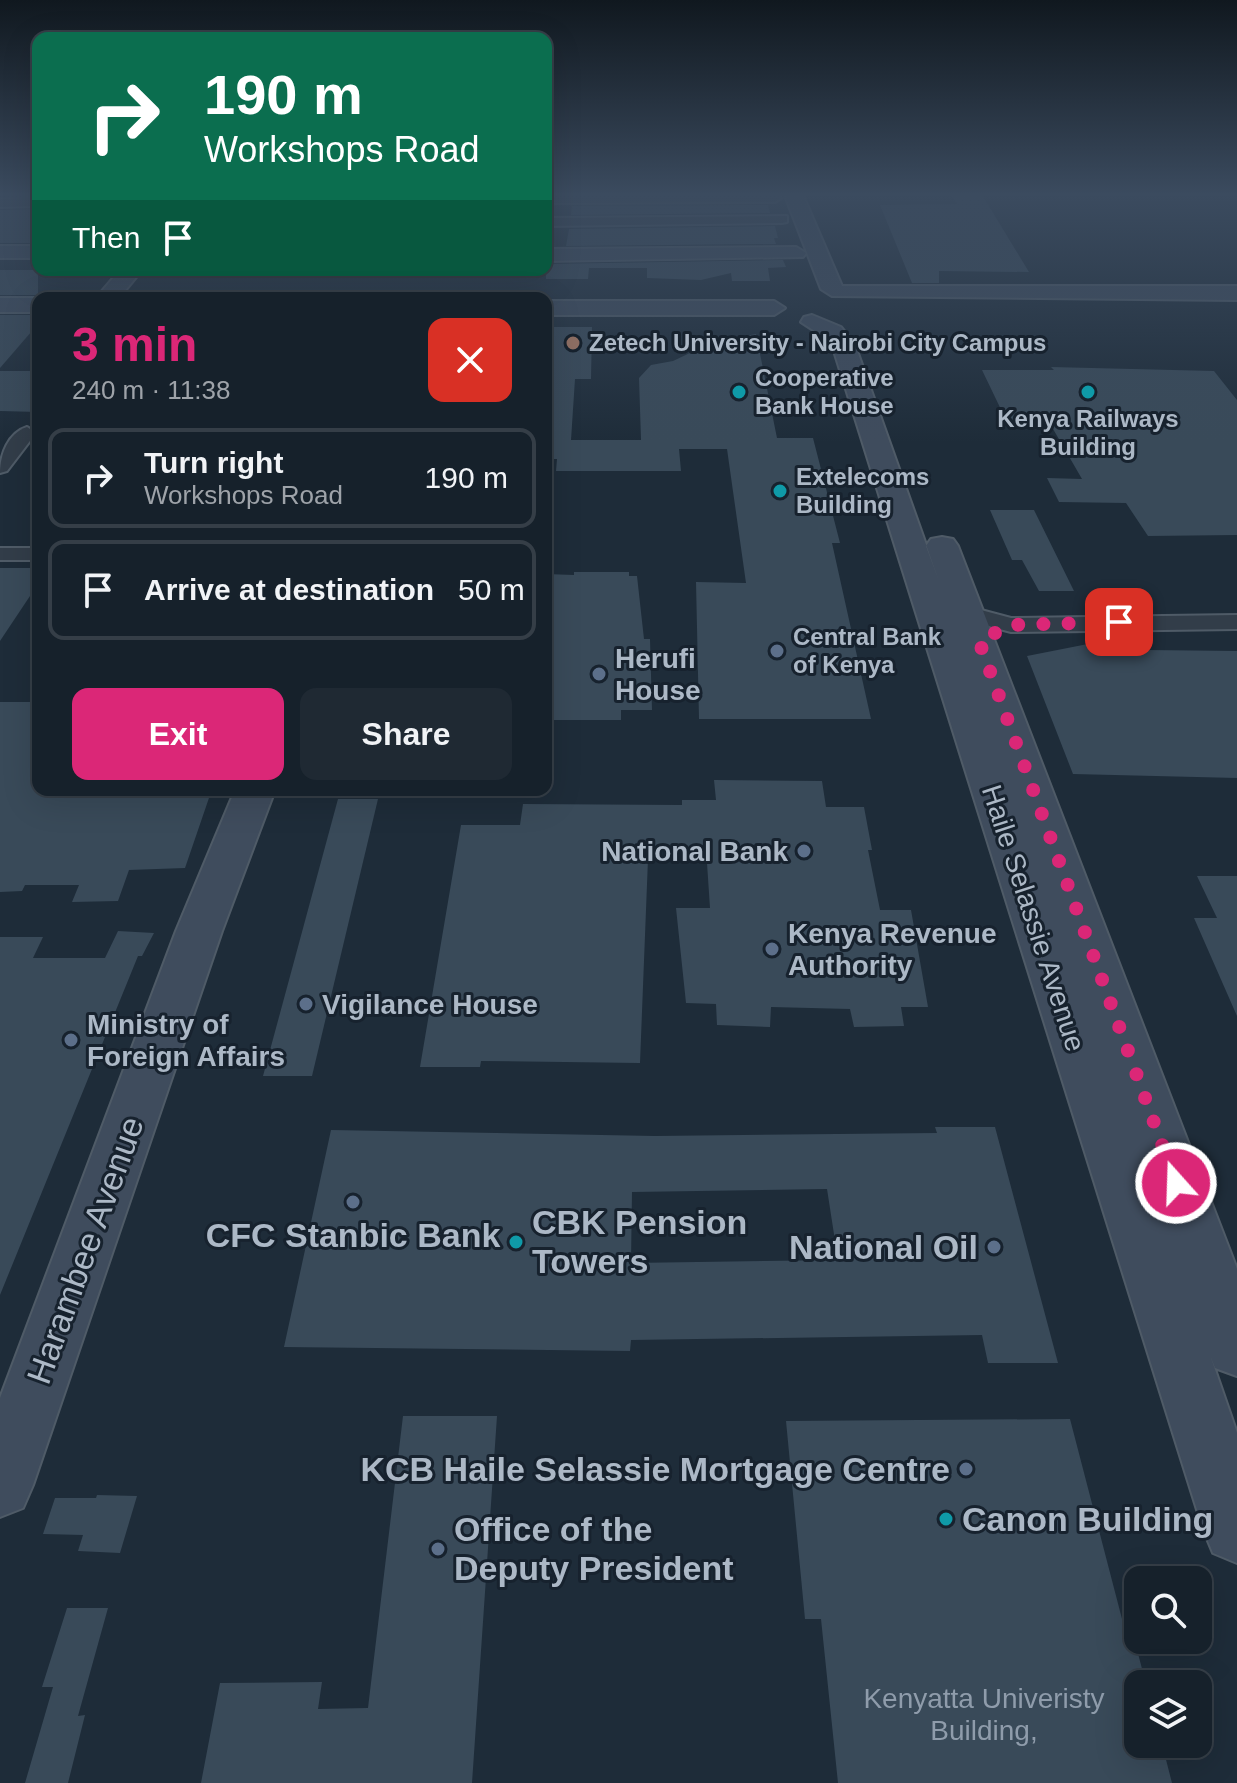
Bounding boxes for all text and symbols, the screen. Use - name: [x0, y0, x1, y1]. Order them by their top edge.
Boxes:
- text: 190 m: [204, 63, 363, 126]
- icon: right: [72, 64, 176, 168]
- text: Workshops Road: [204, 129, 479, 170]
- icon: arrive: [156, 216, 200, 260]
- text: Then: [72, 221, 140, 254]
- text: 3 min: [72, 318, 197, 371]
- button: close: [428, 318, 512, 402]
- place label: Zetech University - Nairobi City Campus: [589, 329, 1046, 356]
- marker: Zetech University - Nairobi City Campus: [564, 334, 582, 352]
- place label: Cooperative Bank House: [755, 364, 894, 419]
- text: 240 m · 11:38: [72, 375, 231, 405]
- marker: Cooperative Bank House: [730, 383, 748, 401]
- marker: Kenya Railways Building: [1079, 383, 1097, 401]
- place label: Kenya Railways Building: [997, 405, 1179, 460]
- text: Turn right: [144, 446, 283, 479]
- icon: right: [76, 456, 120, 500]
- text: 190 m: [425, 461, 508, 494]
- place label: Extelecoms Building: [796, 463, 929, 518]
- text: Workshops Road: [144, 480, 343, 510]
- marker: Extelecoms Building: [771, 482, 789, 500]
- icon: arrive: [76, 568, 120, 612]
- text: Arrive at destination: [144, 573, 434, 606]
- text: 50 m: [458, 573, 525, 606]
- pin: [1085, 588, 1153, 656]
- icon: arrive: [1097, 600, 1141, 644]
- place label: Central Bank of Kenya: [793, 623, 942, 678]
- marker: Central Bank of Kenya: [768, 642, 786, 660]
- place label: Herufi House: [615, 643, 701, 706]
- marker: Herufi House: [590, 665, 608, 683]
- button: Exit: [72, 688, 284, 780]
- button: Share: [300, 688, 512, 780]
- street label: Haile Selassie Avenue: [976, 781, 1091, 1055]
- place label: National Bank: [601, 836, 788, 867]
- marker: National Bank: [795, 842, 813, 860]
- place label: Kenya Revenue Authority: [788, 918, 997, 981]
- marker: Kenya Revenue Authority: [763, 940, 781, 958]
- place label: Vigilance House: [322, 989, 538, 1020]
- marker: Vigilance House: [297, 995, 315, 1013]
- place label: Ministry of Foreign Affairs: [87, 1009, 285, 1072]
- marker: Ministry of Foreign Affairs: [62, 1031, 80, 1049]
- street label: Harambee Avenue: [19, 1111, 151, 1389]
- position arrow: [1134, 1141, 1218, 1225]
- marker: CFC Stanbic Bank: [344, 1193, 362, 1211]
- place label: CBK Pension Towers: [532, 1203, 747, 1280]
- place label: CFC Stanbic Bank: [206, 1216, 500, 1254]
- place label: National Oil: [789, 1228, 978, 1266]
- marker: CBK Pension Towers: [507, 1233, 525, 1251]
- marker: National Oil: [985, 1238, 1003, 1256]
- place label: KCB Haile Selassie Mortgage Centre: [360, 1450, 950, 1488]
- marker: KCB Haile Selassie Mortgage Centre: [957, 1460, 975, 1478]
- place label: Canon Building: [962, 1500, 1213, 1538]
- place label: Office of the Deputy President: [454, 1510, 734, 1587]
- marker: Canon Building: [937, 1510, 955, 1528]
- marker: Office of the Deputy President: [429, 1540, 447, 1558]
- map controls: [1124, 1566, 1212, 1758]
- button: search: [1124, 1566, 1212, 1654]
- button: layers: [1124, 1670, 1212, 1758]
- house number: Kenyatta Univeristy Building,: [863, 1683, 1105, 1746]

